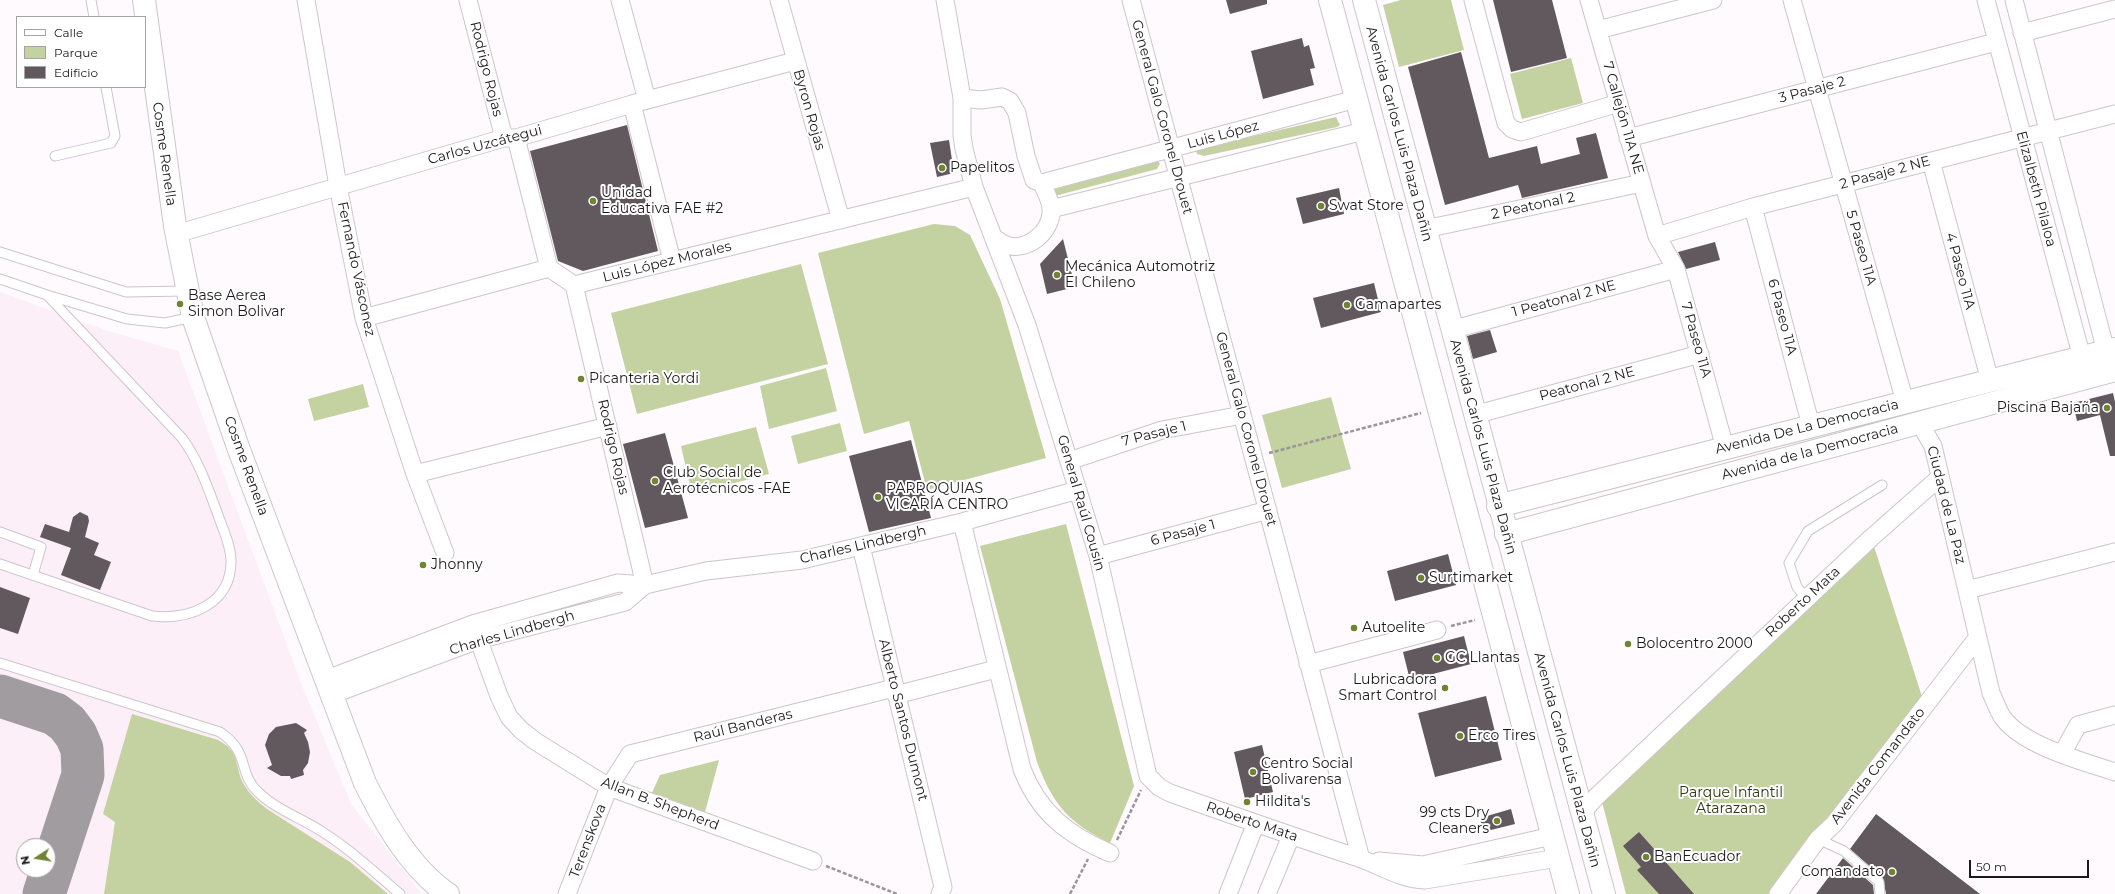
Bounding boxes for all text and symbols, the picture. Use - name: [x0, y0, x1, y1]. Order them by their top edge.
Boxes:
- legend: [16, 16, 146, 88]
- street label: General Galo Coronel Drouet: [1128, 18, 1196, 216]
- street label: Rodrigo Rojas: [466, 20, 506, 118]
- street label: Avenida Carlos Luis Plaza Dañin: [1362, 24, 1436, 244]
- text: Calle: [54, 25, 83, 40]
- text: Parque: [54, 45, 98, 60]
- street label: 7 Callejón 11A NE: [1599, 60, 1647, 176]
- text: Edificio: [54, 65, 98, 80]
- street label: Byron Rojas: [789, 68, 829, 152]
- street label: 3 Pasaje 2: [1777, 73, 1847, 107]
- street label: Cosme Renella: [148, 101, 180, 207]
- street label: Luis López: [1185, 117, 1261, 153]
- street label: Carlos Uzcátegui: [426, 122, 544, 168]
- street label: Elizalbeth Pilaloa: [2012, 129, 2060, 249]
- street label: 2 Pasaje 2 NE: [1838, 153, 1932, 193]
- place label: Papelitos: [950, 160, 1014, 176]
- marker: Papelitos: [937, 163, 947, 173]
- place label: Unidad Educativa FAE #2: [601, 185, 723, 218]
- street label: 2 Peatonal 2: [1490, 189, 1576, 223]
- marker: Unidad Educativa FAE #2: [588, 196, 598, 206]
- place label: Swat Store: [1329, 198, 1404, 214]
- street label: Fernando Vásconez: [334, 200, 378, 338]
- marker: Swat Store: [1316, 201, 1326, 211]
- street label: 5 Paseo 11A: [1842, 208, 1880, 288]
- street label: 4 Paseo 11A: [1942, 231, 1978, 311]
- street label: Luis López Morales: [601, 238, 733, 286]
- place label: Mecánica Automotriz El Chileno: [1065, 259, 1215, 292]
- marker: Mecánica Automotriz El Chileno: [1052, 270, 1062, 280]
- street label: 1 Peatonal 2 NE: [1510, 277, 1618, 321]
- street label: 6 Paseo 11A: [1764, 277, 1800, 357]
- place label: Base Aerea Simon Bolivar: [188, 288, 285, 320]
- place label: Gamapartes: [1355, 297, 1441, 313]
- marker: Base Aerea Simon Bolivar: [175, 299, 185, 309]
- marker: Gamapartes: [1342, 300, 1352, 310]
- street label: 7 Paseo 11A: [1677, 300, 1715, 380]
- street label: General Galo Coronel Drouet: [1212, 330, 1280, 528]
- street label: Avenida Carlos Luis Plaza Dañin: [1446, 337, 1520, 557]
- street label: Peatonal 2 NE: [1537, 363, 1637, 405]
- place label: Picanteria Yordi: [589, 371, 699, 387]
- marker: Picanteria Yordi: [576, 374, 586, 384]
- street label: Avenida De La Democracia: [1713, 396, 1901, 458]
- street label: Rodrigo Rojas: [594, 398, 632, 496]
- place label: Piscina Bajaña: [1997, 400, 2099, 416]
- marker: Piscina Bajaña: [2102, 403, 2112, 413]
- street label: Cosme Renella: [220, 414, 272, 518]
- street label: 7 Pasaje 1: [1120, 418, 1188, 450]
- street label: Avenida de la Democracia: [1720, 420, 1900, 484]
- street label: General Raúl Cousin: [1054, 433, 1108, 573]
- street label: Ciudad de La Paz: [1923, 444, 1969, 566]
- place label: Club Social de Aerotécnicos -FAE: [663, 465, 791, 498]
- marker: Club Social de Aerotécnicos -FAE: [650, 476, 660, 486]
- place label: PARROQUIAS VICARÍA CENTRO: [886, 481, 1008, 514]
- marker: PARROQUIAS VICARÍA CENTRO: [873, 492, 883, 502]
- street label: 6 Pasaje 1: [1149, 516, 1217, 550]
- street label: Charles Lindbergh: [798, 522, 928, 568]
- place label: Jhonny: [431, 557, 483, 573]
- marker: Jhonny: [418, 560, 428, 570]
- street label: Roberto Mata: [1762, 563, 1844, 641]
- place label: Surtimarket: [1429, 570, 1513, 586]
- marker: Surtimarket: [1416, 573, 1426, 583]
- street label: Charles Lindbergh: [448, 607, 576, 659]
- place label: Autoelite: [1362, 620, 1425, 636]
- marker: Autoelite: [1349, 623, 1359, 633]
- place label: Bolocentro 2000: [1636, 636, 1753, 652]
- street label: Alberto Santos Dumont: [875, 637, 931, 803]
- marker: Bolocentro 2000: [1623, 639, 1633, 649]
- place label: GC Llantas: [1445, 650, 1520, 666]
- street label: Avenida Carlos Luis Plaza Dañin: [1530, 650, 1604, 870]
- marker: GC Llantas: [1432, 653, 1442, 663]
- place label: Lubricadora Smart Control: [1339, 672, 1437, 704]
- marker: Lubricadora Smart Control: [1440, 683, 1450, 693]
- street label: Avenida Comandato: [1827, 704, 1929, 828]
- street label: Raúl Banderas: [692, 706, 794, 746]
- place label: Erco Tires: [1468, 728, 1536, 744]
- marker: Erco Tires: [1455, 731, 1465, 741]
- place label: Centro Social Bolivarensa: [1261, 756, 1353, 788]
- marker: Centro Social Bolivarensa: [1248, 767, 1258, 777]
- street label: Allan B. Shepherd: [599, 774, 721, 834]
- park label: Parque Infantil Atarazana: [1679, 785, 1783, 818]
- place label: Hildita's: [1255, 794, 1310, 810]
- marker: Hildita's: [1242, 797, 1252, 807]
- street label: Roberto Mata: [1204, 798, 1300, 846]
- street label: Terenskova: [566, 802, 610, 880]
- place label: 99 cts Dry Cleaners: [1419, 805, 1489, 838]
- marker: 99 cts Dry Cleaners: [1492, 816, 1502, 826]
- north arrow: [16, 838, 56, 878]
- place label: BanEcuador: [1654, 849, 1741, 865]
- marker: BanEcuador: [1641, 852, 1651, 862]
- scale bar: [1971, 852, 2091, 878]
- text: N: [17, 854, 33, 866]
- text: 50 m: [1976, 859, 2007, 874]
- place label: Comandato: [1801, 864, 1884, 880]
- marker: Comandato: [1887, 867, 1897, 877]

